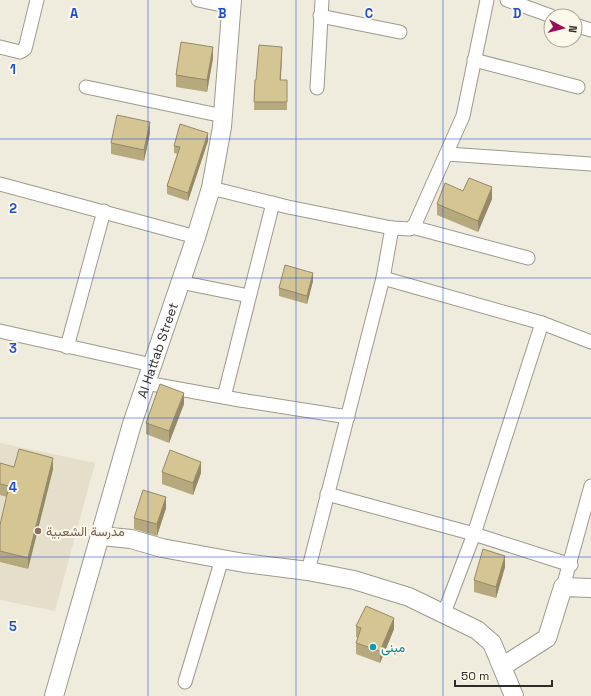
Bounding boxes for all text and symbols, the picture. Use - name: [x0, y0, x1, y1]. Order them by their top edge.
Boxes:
- text: A: [70, 5, 79, 22]
- text: B: [218, 5, 227, 22]
- text: C: [365, 5, 373, 22]
- text: D: [513, 5, 522, 22]
- north arrow: [543, 8, 583, 48]
- text: N: [566, 25, 580, 34]
- text: 1: [10, 61, 16, 78]
- text: 2: [9, 200, 17, 217]
- street label: Al Hattab Street: [133, 300, 181, 400]
- text: 3: [9, 340, 17, 357]
- text: 4: [9, 479, 17, 496]
- place label: مدرسة الشعبية: [46, 523, 125, 540]
- marker: مدرسة الشعبية: [33, 526, 43, 536]
- text: 5: [9, 618, 17, 635]
- place label: مبنى: [381, 639, 405, 656]
- marker: مبنى: [368, 642, 378, 652]
- scale bar: [455, 662, 552, 688]
- text: 50 m: [461, 668, 489, 684]

